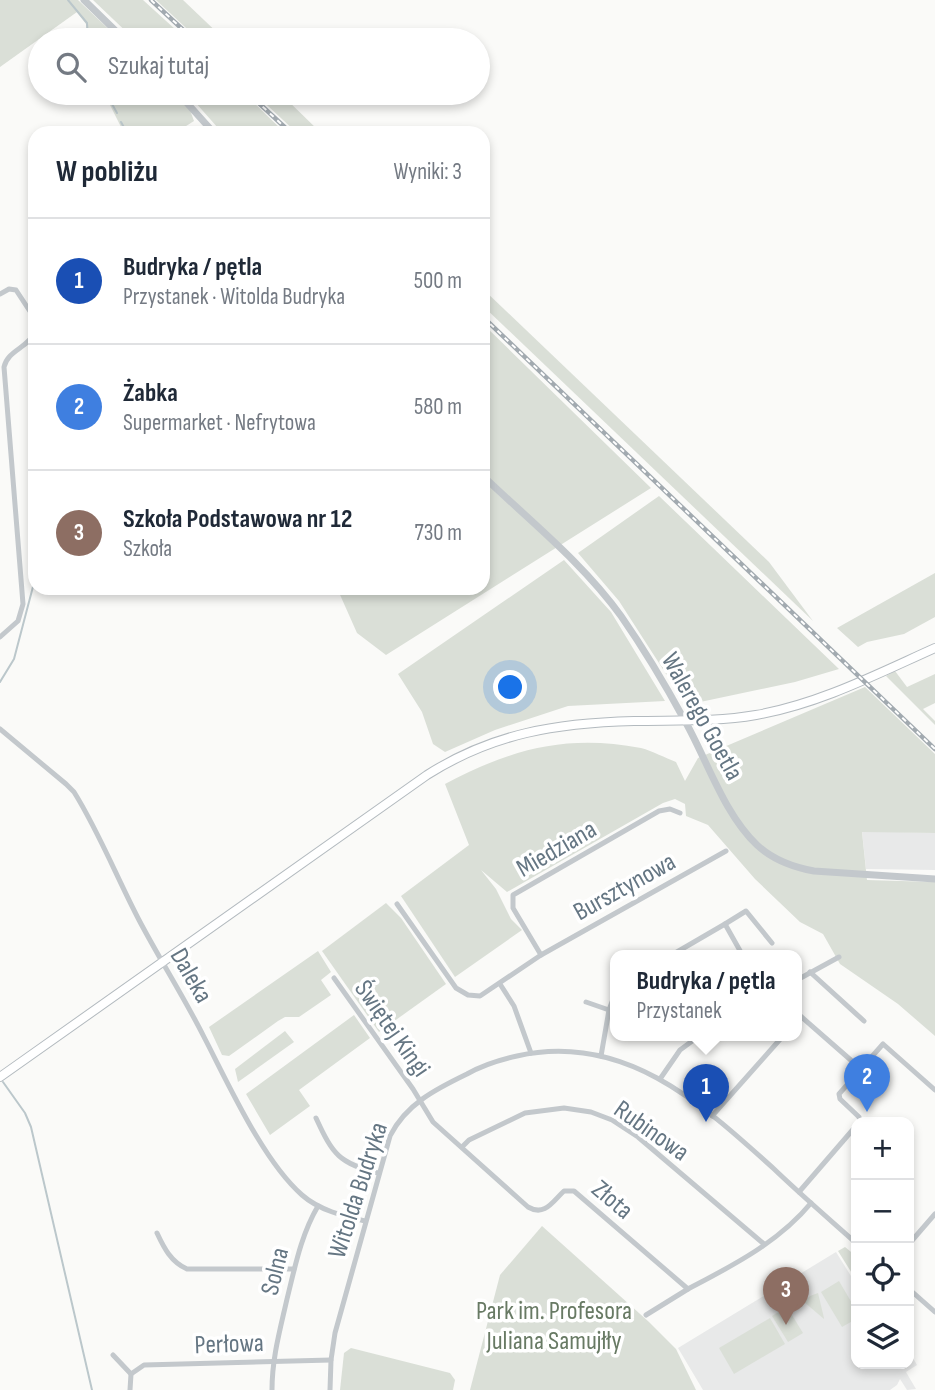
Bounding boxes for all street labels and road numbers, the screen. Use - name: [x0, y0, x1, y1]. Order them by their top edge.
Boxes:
- street label: Walerego Goetla: [654, 647, 749, 786]
- street label: Miedziana: [511, 814, 602, 884]
- street label: Bursztynowa: [568, 847, 681, 928]
- street label: Daleka: [163, 943, 219, 1009]
- street label: Świętej Kingi: [347, 975, 436, 1083]
- street label: Rubinowa: [608, 1094, 695, 1168]
- street label: Witolda Budryka: [322, 1119, 395, 1262]
- street label: Złota: [585, 1174, 639, 1226]
- street label: Solna: [255, 1244, 296, 1298]
- street label: Perłowa: [194, 1328, 264, 1361]

